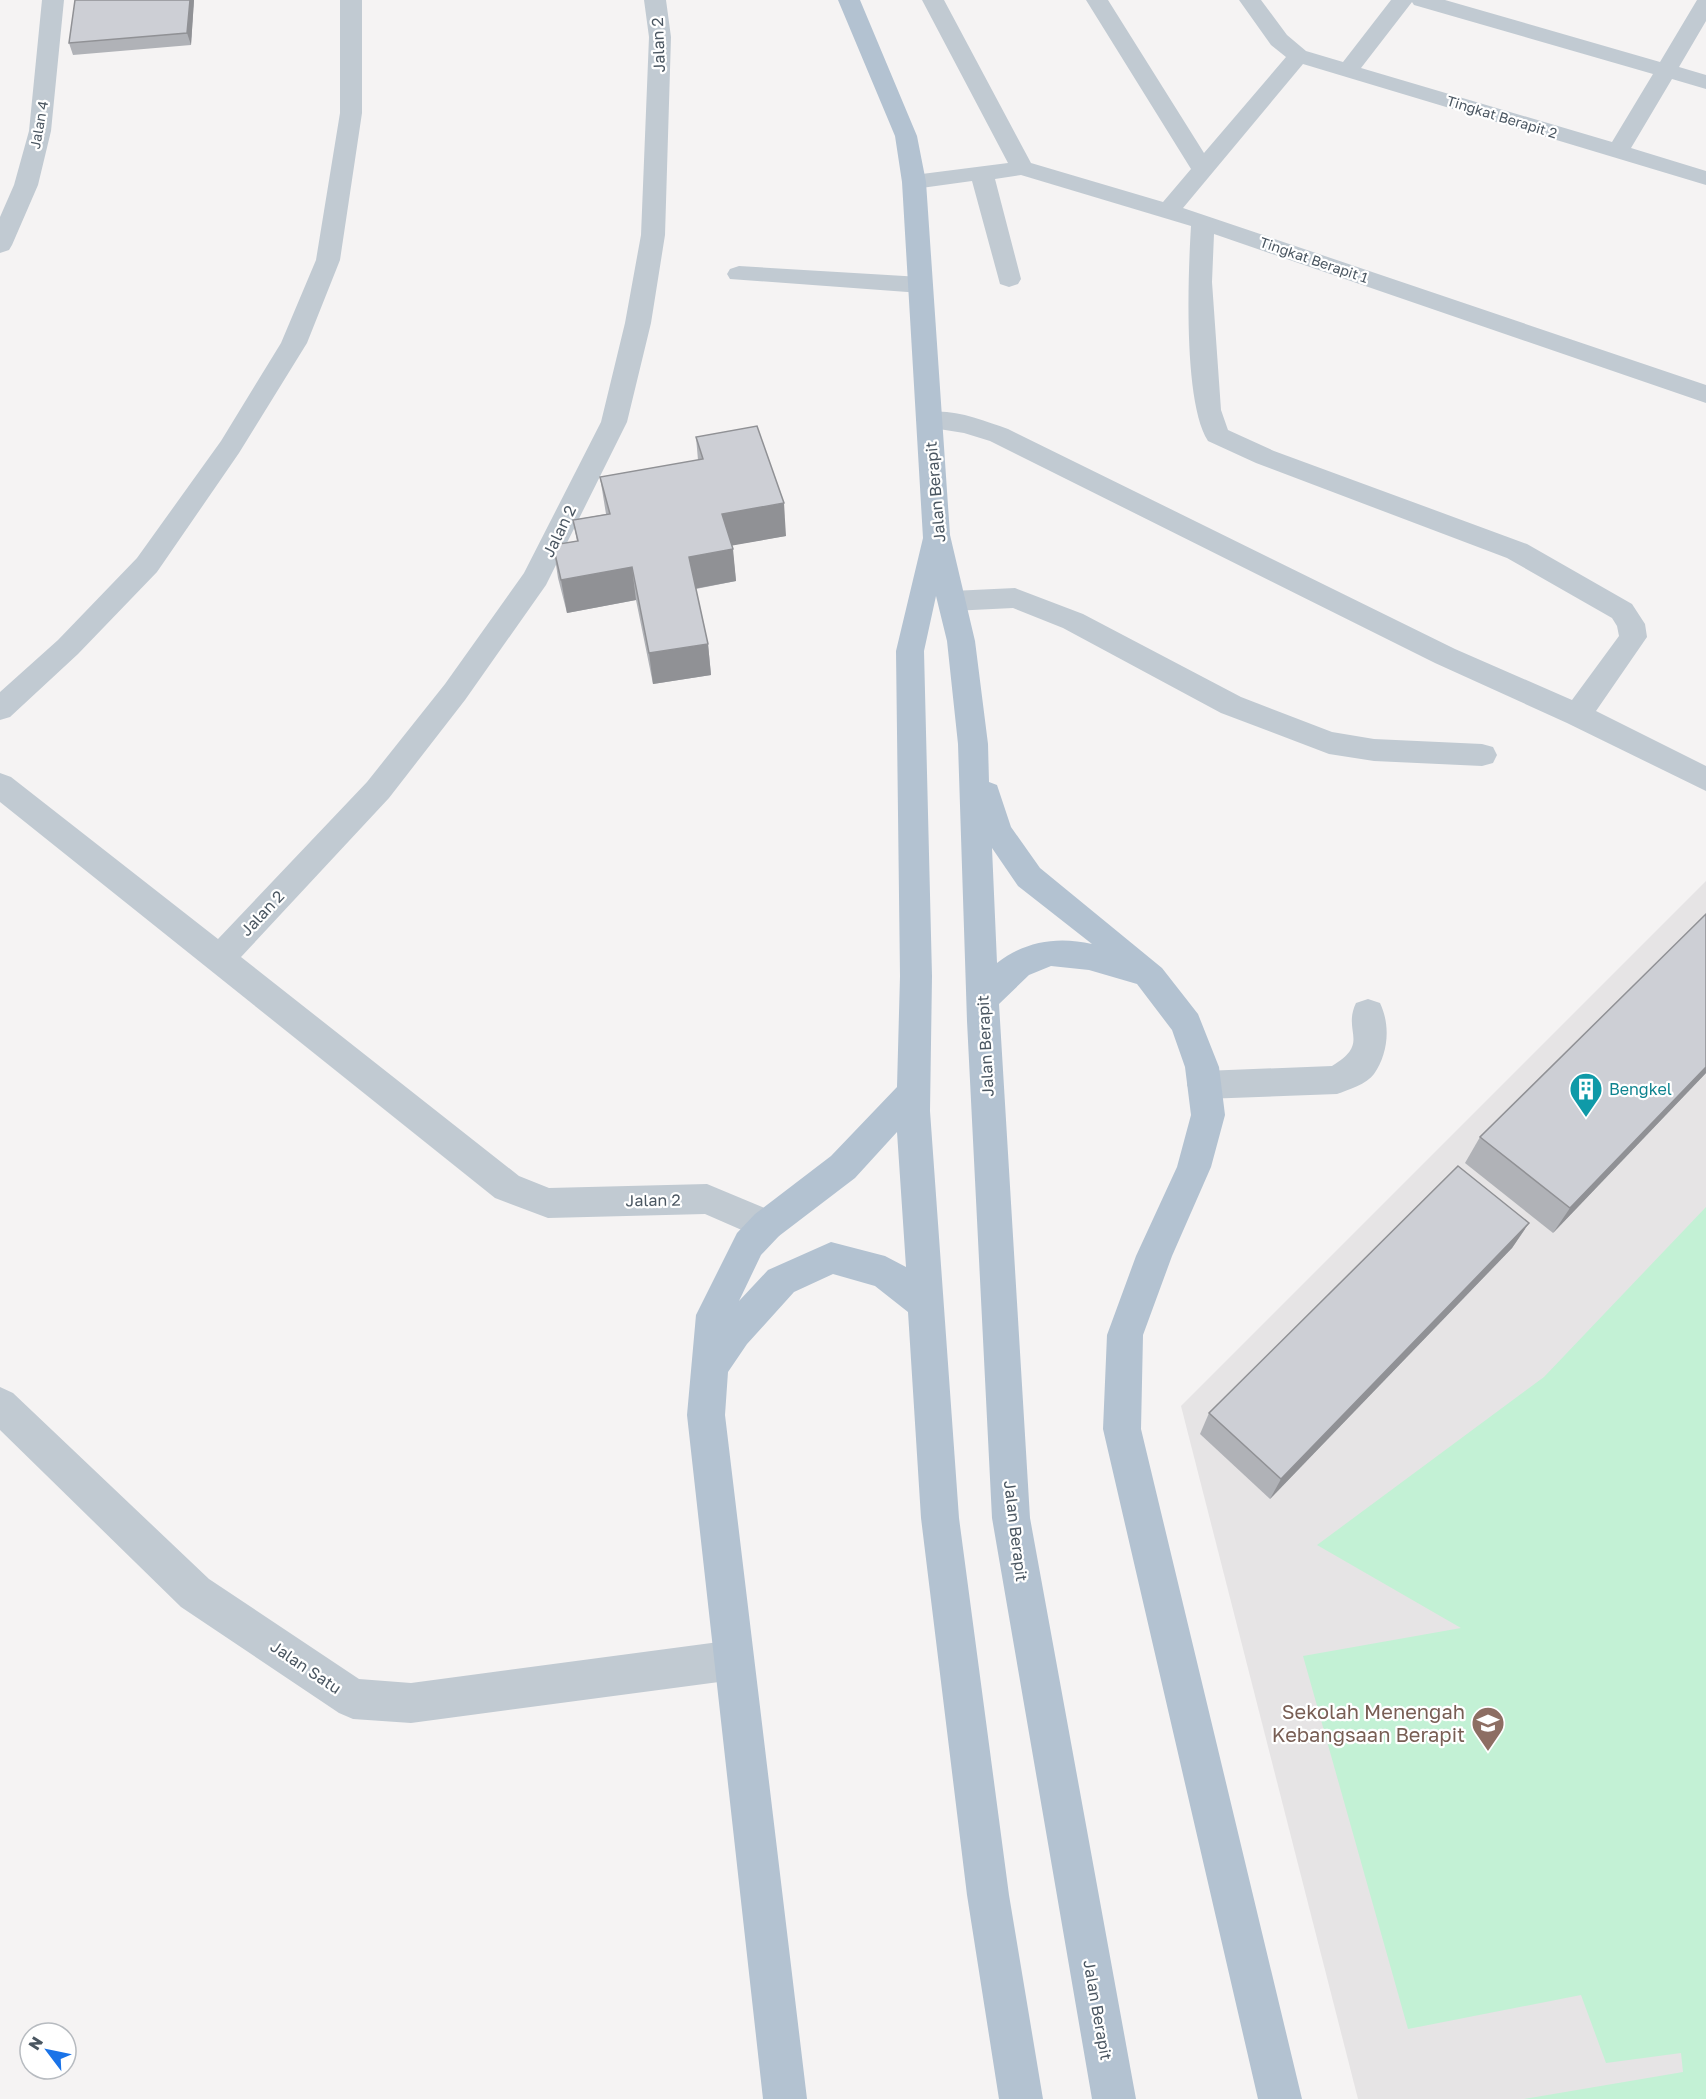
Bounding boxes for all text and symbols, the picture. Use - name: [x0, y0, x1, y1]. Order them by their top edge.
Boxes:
- street label: Jalan 2: [647, 17, 669, 73]
- street label: Tingkat Berapit 2: [1445, 92, 1559, 141]
- street label: Jalan 4: [26, 99, 51, 150]
- street label: Tingkat Berapit 1: [1258, 233, 1371, 286]
- street label: Jalan Berapit: [921, 441, 949, 543]
- street label: Jalan 2: [538, 502, 580, 560]
- street label: Jalan 2: [236, 886, 288, 940]
- street label: Jalan Berapit: [972, 995, 998, 1097]
- building icon: Bengkel: [1568, 1071, 1604, 1118]
- place label: Bengkel: [1609, 1079, 1672, 1099]
- street label: Jalan 2: [625, 1190, 681, 1210]
- street label: Jalan Berapit: [1000, 1479, 1032, 1583]
- street label: Jalan Satu: [267, 1636, 345, 1698]
- place label: Sekolah Menengah Kebangsaan Berapit: [1272, 1699, 1465, 1746]
- school or university icon: Sekolah Menengah Kebangsaan Berapit: [1470, 1705, 1506, 1752]
- street label: Jalan Berapit: [1079, 1958, 1117, 2062]
- north arrow: [18, 2021, 78, 2081]
- text: N: [24, 2033, 47, 2054]

